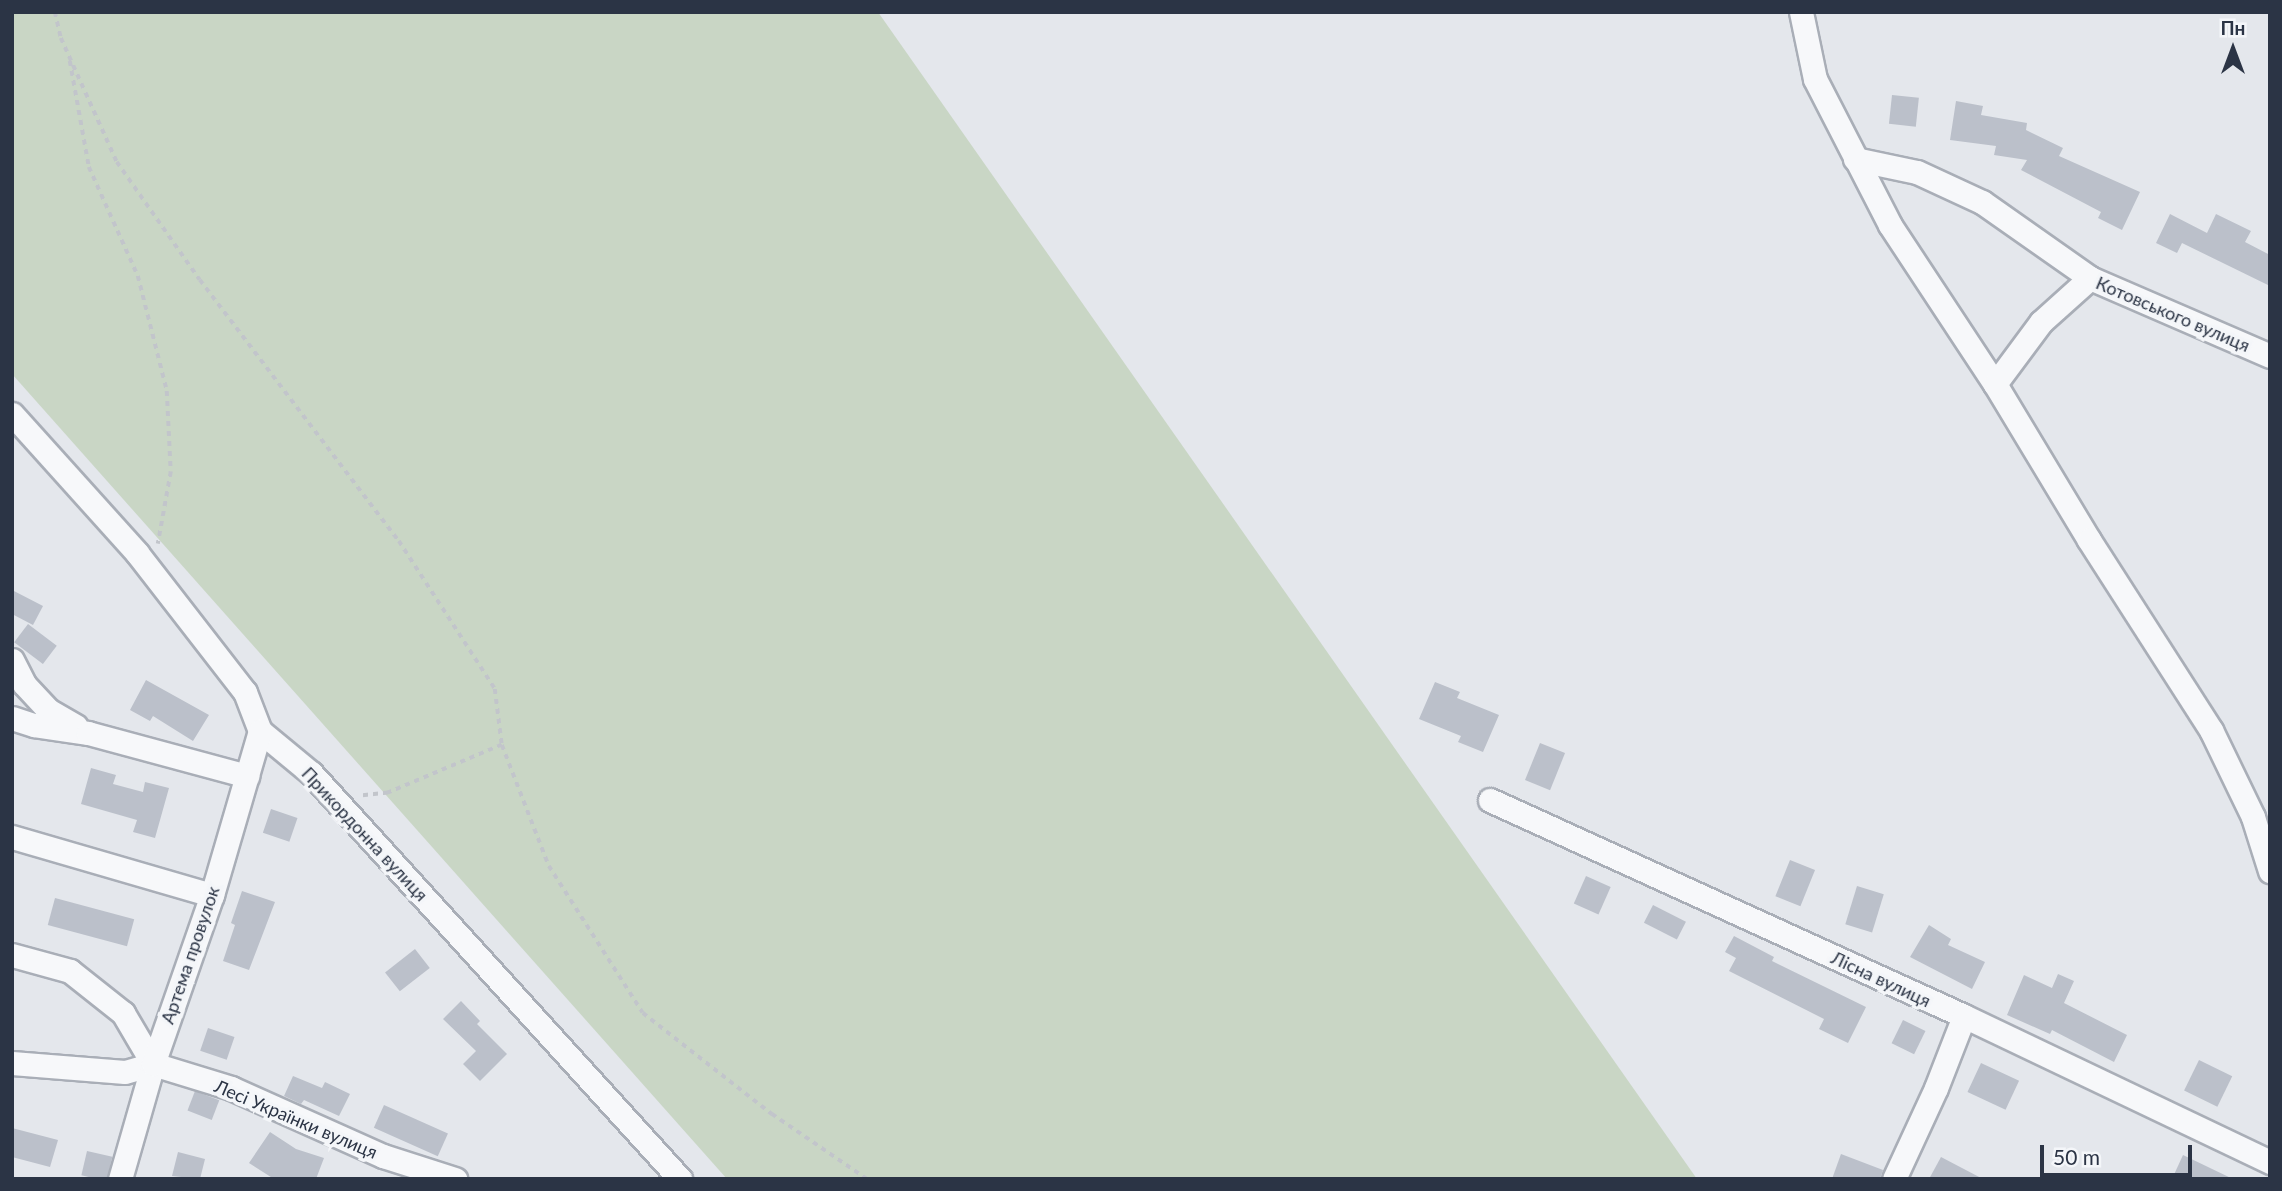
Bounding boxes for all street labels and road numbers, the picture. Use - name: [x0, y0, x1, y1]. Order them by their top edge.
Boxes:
- street label: Котовського вулиця: [2093, 272, 2253, 356]
- street label: Прикордонна вулиця: [297, 763, 433, 905]
- street label: Артема провулок: [156, 883, 224, 1027]
- street label: Лісна вулиця: [1828, 947, 1934, 1011]
- street label: Лесі Українки вулиця: [211, 1075, 381, 1163]

